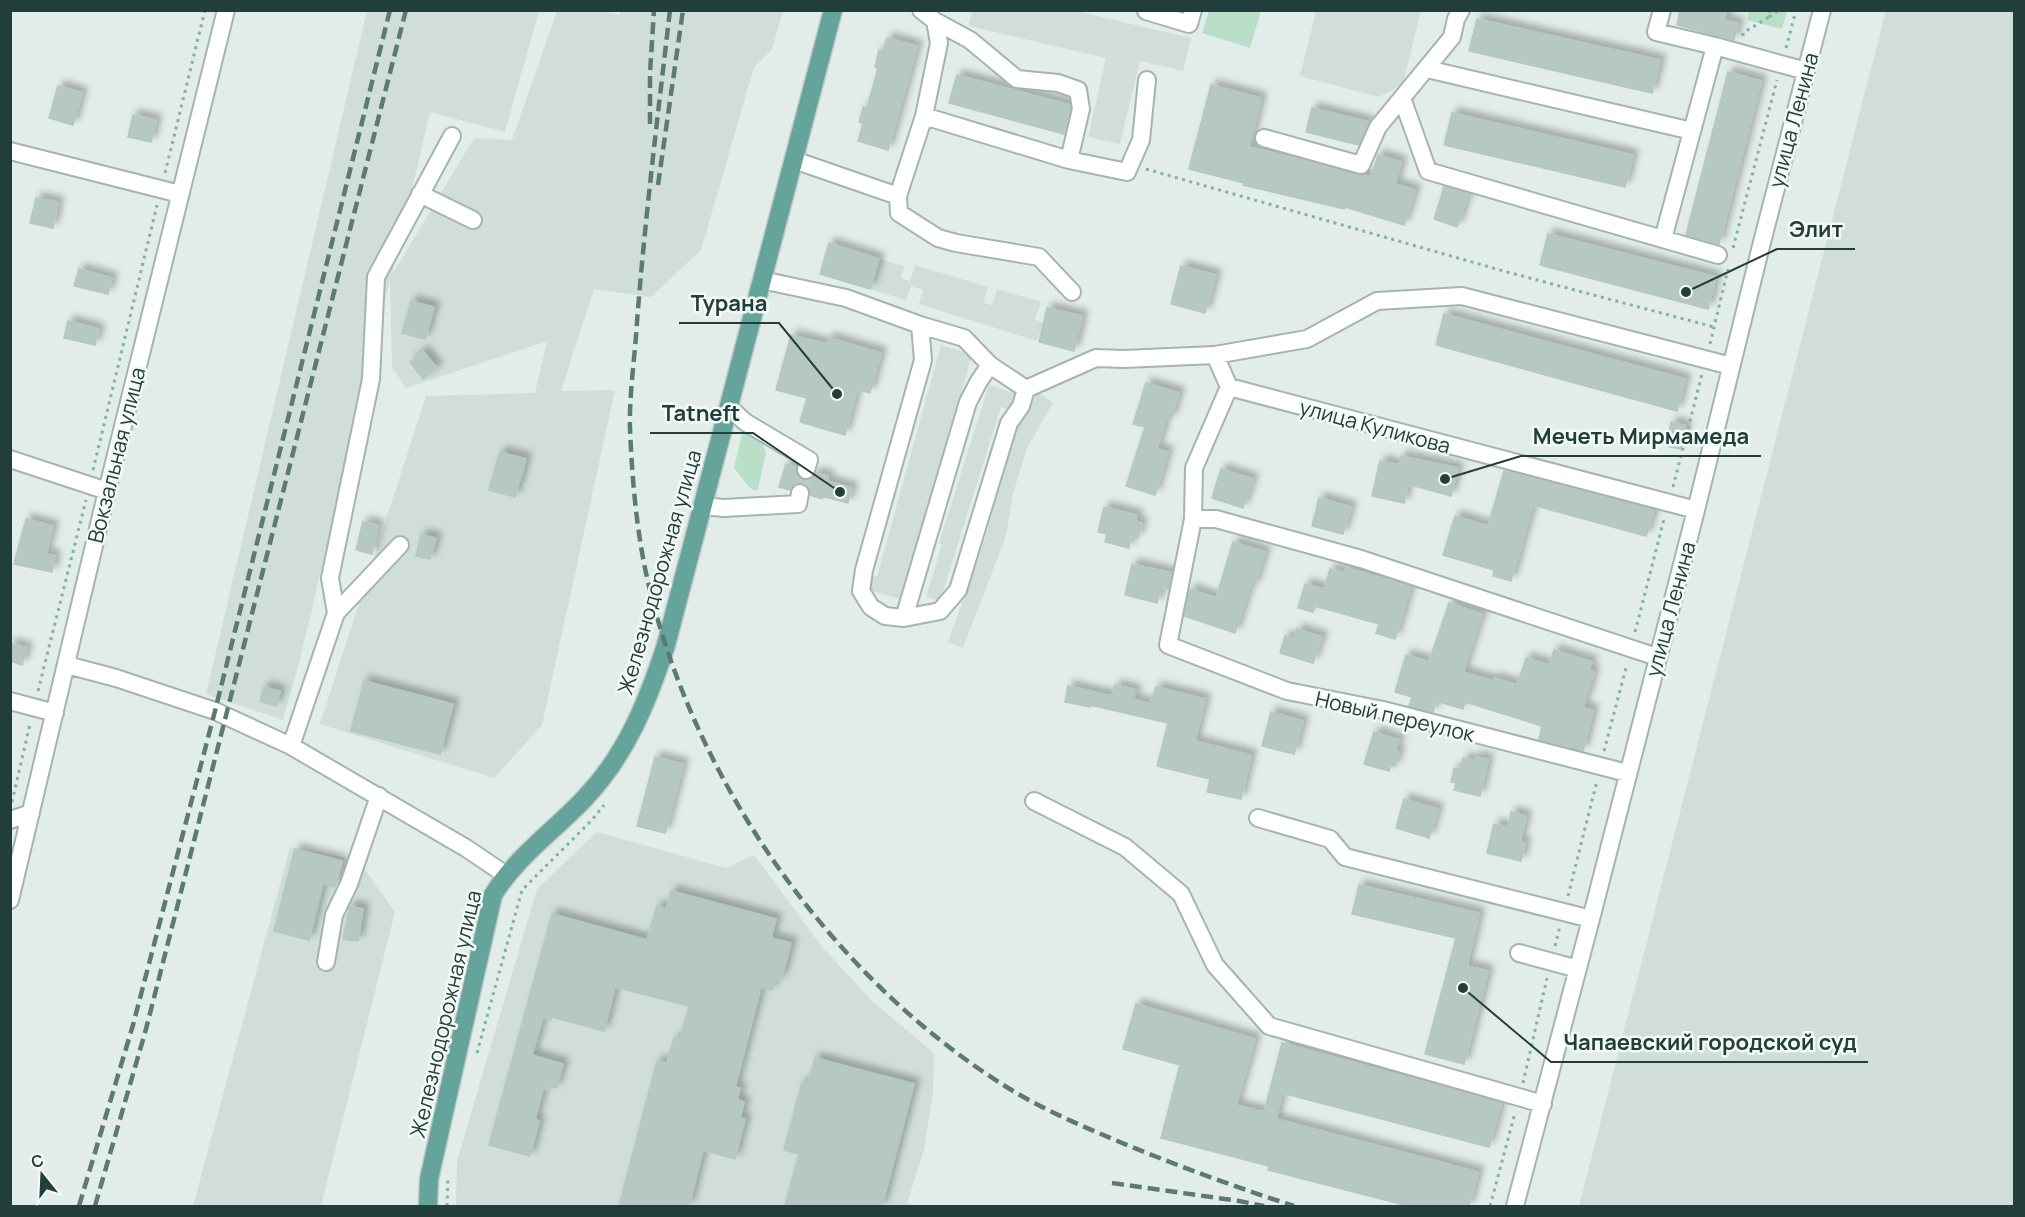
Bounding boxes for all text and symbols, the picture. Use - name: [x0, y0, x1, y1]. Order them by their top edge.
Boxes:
- street label: улица Ленина: [1761, 49, 1825, 191]
- callout: Элит: [1777, 209, 1855, 249]
- text: Элит: [1789, 214, 1843, 244]
- callout: Турана: [679, 283, 779, 323]
- text: Турана: [691, 288, 767, 318]
- street label: Вокзальная улица: [81, 364, 151, 546]
- street label: улица Куликова: [1296, 392, 1454, 460]
- callout: Tatneft: [650, 393, 753, 433]
- text: Tatneft: [662, 398, 740, 428]
- callout: Мечеть Мирмамеда: [1521, 416, 1761, 456]
- text: Мечеть Мирмамеда: [1533, 421, 1749, 451]
- street label: Железнодорожная улица: [611, 446, 707, 698]
- street label: улица Ленина: [1638, 538, 1702, 680]
- street label: Новый переулок: [1313, 684, 1478, 748]
- street label: Железнодорожная улица: [403, 887, 487, 1141]
- callout: Чапаевский городской суд: [1551, 1022, 1868, 1062]
- text: Чапаевский городской суд: [1563, 1027, 1857, 1057]
- north arrow: [12, 1145, 72, 1205]
- text: С: [28, 1148, 47, 1173]

